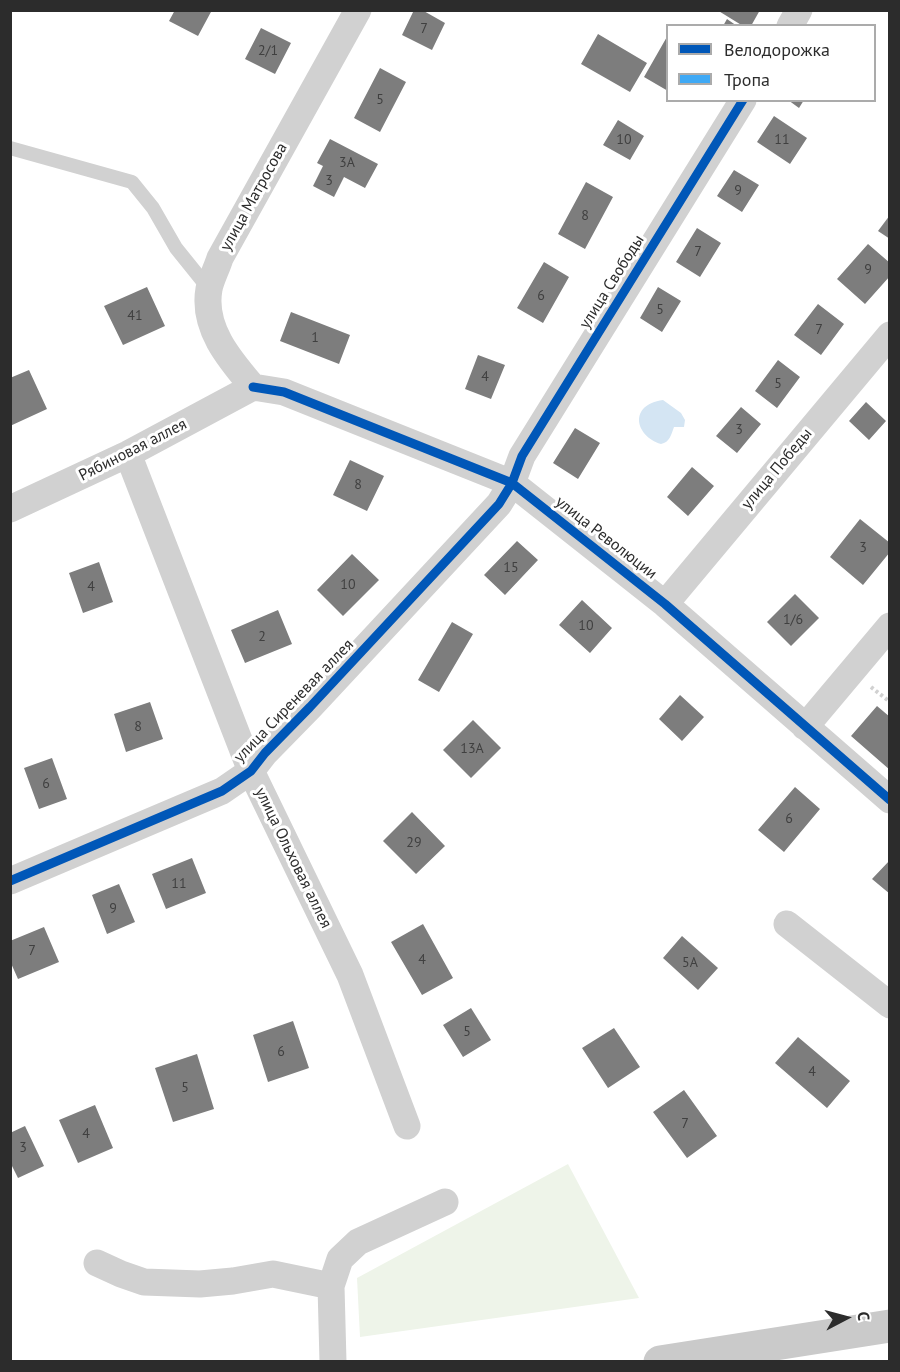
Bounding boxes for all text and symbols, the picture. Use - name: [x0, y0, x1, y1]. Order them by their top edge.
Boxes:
- house number: 7: [420, 21, 428, 37]
- legend: [666, 24, 876, 102]
- text: Велодорожка: [724, 38, 830, 61]
- house number: 2/1: [258, 43, 278, 59]
- text: Тропа: [724, 68, 770, 91]
- house number: 5: [376, 92, 384, 108]
- house number: 10: [616, 132, 632, 148]
- house number: 11: [774, 132, 790, 148]
- street label: улица Матросова: [216, 140, 292, 254]
- house number: 3А: [339, 155, 355, 171]
- house number: 3: [325, 173, 333, 189]
- house number: 9: [734, 183, 742, 199]
- house number: 8: [581, 208, 589, 224]
- street label: улица Свободы: [576, 232, 648, 332]
- house number: 7: [694, 244, 702, 260]
- house number: 9: [864, 262, 872, 278]
- house number: 6: [537, 288, 545, 304]
- house number: 5: [656, 302, 664, 318]
- house number: 41: [127, 308, 143, 324]
- house number: 7: [815, 322, 823, 338]
- house number: 1: [311, 330, 319, 346]
- house number: 4: [481, 369, 489, 385]
- house number: 5: [774, 376, 782, 392]
- street label: Рябиновая аллея: [76, 415, 190, 485]
- house number: 3: [735, 422, 743, 438]
- street label: улица Победы: [738, 425, 816, 513]
- house number: 8: [354, 477, 362, 493]
- street label: улица Революции: [551, 492, 661, 584]
- house number: 3: [859, 540, 867, 556]
- house number: 15: [503, 560, 519, 576]
- house number: 10: [340, 577, 356, 593]
- house number: 4: [87, 579, 95, 595]
- house number: 1/6: [783, 612, 803, 628]
- house number: 10: [578, 618, 594, 634]
- house number: 2: [258, 629, 266, 645]
- street label: улица Сиреневая аллея: [230, 635, 358, 767]
- house number: 8: [134, 719, 142, 735]
- house number: 13А: [460, 741, 484, 757]
- house number: 6: [42, 776, 50, 792]
- street label: улица Ольховая аллея: [251, 784, 335, 932]
- house number: 6: [785, 811, 793, 827]
- house number: 29: [406, 835, 422, 851]
- house number: 11: [171, 876, 187, 892]
- house number: 9: [109, 901, 117, 917]
- house number: 7: [28, 943, 36, 959]
- house number: 4: [418, 952, 426, 968]
- house number: 5А: [682, 955, 698, 971]
- house number: 5: [463, 1024, 471, 1040]
- house number: 6: [277, 1044, 285, 1060]
- house number: 4: [808, 1064, 816, 1080]
- house number: 5: [181, 1080, 189, 1096]
- house number: 7: [681, 1116, 689, 1132]
- house number: 4: [82, 1126, 90, 1142]
- house number: 3: [19, 1140, 27, 1156]
- north arrow: [816, 1288, 876, 1348]
- text: С: [853, 1311, 874, 1322]

